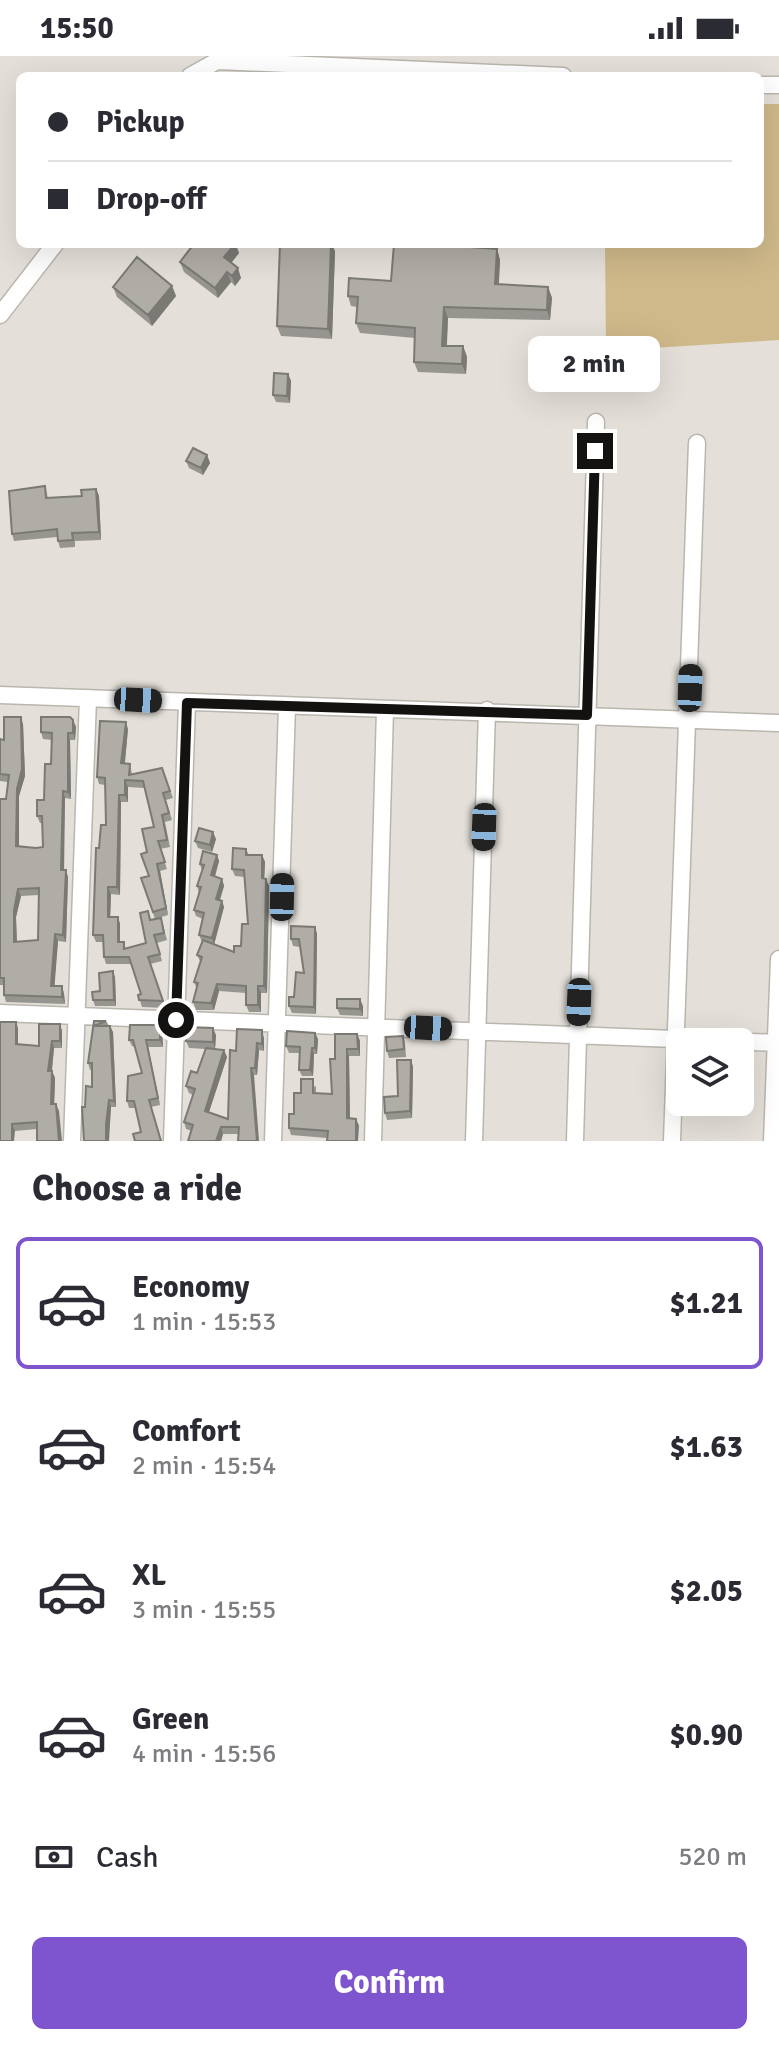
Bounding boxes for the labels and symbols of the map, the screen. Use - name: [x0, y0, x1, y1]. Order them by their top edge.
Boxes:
- callout: 2 min: [529, 335, 661, 391]
- route end: [577, 433, 613, 469]
- car: [677, 664, 703, 712]
- car: [113, 687, 163, 713]
- car: [471, 803, 497, 851]
- car: [270, 873, 294, 921]
- car: [566, 978, 592, 1026]
- route start: [158, 1002, 194, 1038]
- car: [403, 1015, 453, 1041]

